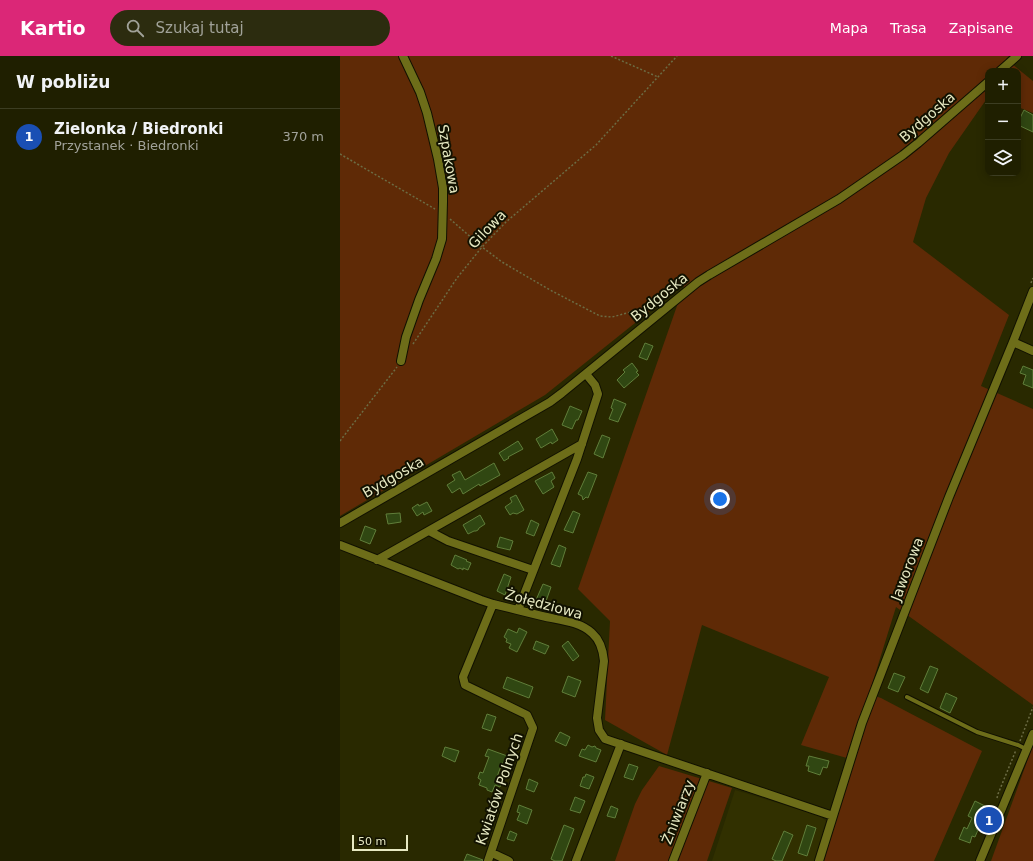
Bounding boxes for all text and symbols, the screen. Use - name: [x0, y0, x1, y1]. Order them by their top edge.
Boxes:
- search box: [110, 10, 390, 46]
- text: Kartio: [20, 17, 86, 39]
- icon: search: [124, 17, 146, 39]
- text: Szukaj tutaj: [156, 19, 244, 37]
- text: Mapa: [830, 20, 868, 36]
- text: Trasa: [890, 20, 927, 36]
- text: Zapisane: [949, 20, 1013, 36]
- map controls: [985, 68, 1021, 176]
- button: +: [985, 68, 1021, 104]
- text: W pobliżu: [16, 72, 110, 92]
- street label: Bydgoska: [896, 89, 958, 145]
- button: −: [985, 104, 1021, 140]
- text: Zielonka / Biedronki: [54, 120, 223, 138]
- street label: Szpakowa: [435, 123, 463, 195]
- text: 1: [24, 129, 34, 144]
- text: 370 m: [282, 129, 324, 144]
- text: Przystanek · Biedronki: [54, 138, 199, 153]
- button: layers: [985, 140, 1021, 176]
- street label: Gilowa: [465, 206, 509, 252]
- street label: Bydgoska: [628, 269, 690, 325]
- street label: Bydgoska: [360, 453, 426, 501]
- your location: [710, 489, 730, 509]
- street label: Jaworowa: [887, 535, 926, 604]
- street label: Żołędziowa: [504, 585, 585, 622]
- street label: Kwiatów Polnych: [472, 731, 526, 847]
- street label: Żniwiarzy: [657, 777, 698, 846]
- pin: 1: [976, 805, 1002, 835]
- scale bar: [352, 833, 408, 852]
- text: 50 m: [358, 835, 386, 848]

